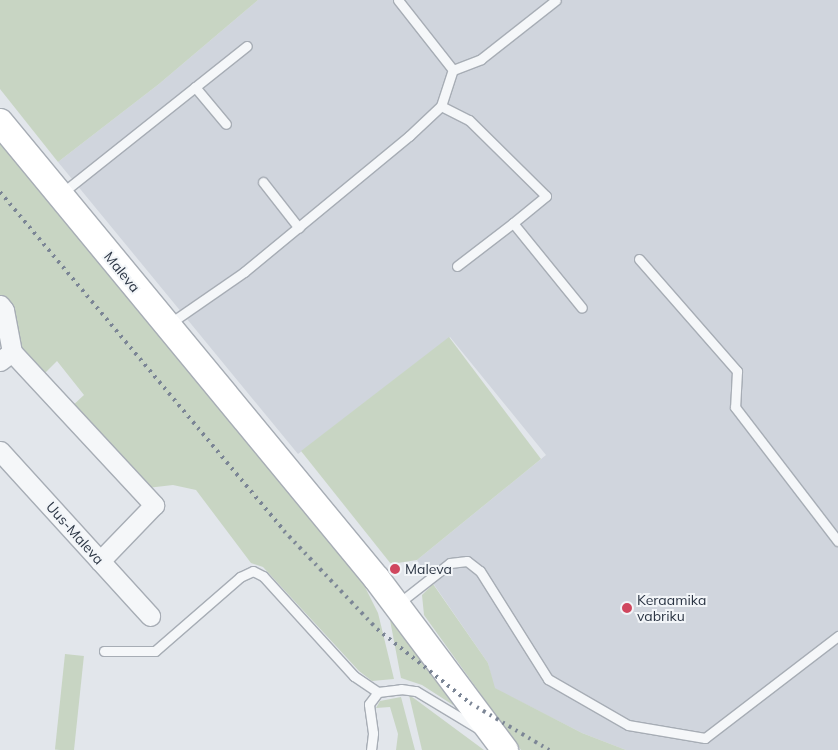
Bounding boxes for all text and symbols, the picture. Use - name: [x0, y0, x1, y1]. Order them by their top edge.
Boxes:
- street label: Maleva: [101, 248, 143, 296]
- street label: Uus-Maleva: [43, 498, 107, 568]
- place label: Maleva: [405, 561, 452, 577]
- marker: Maleva: [389, 563, 401, 575]
- place label: Keraamika vabriku: [637, 592, 706, 624]
- marker: Keraamika vabriku: [621, 602, 633, 614]

